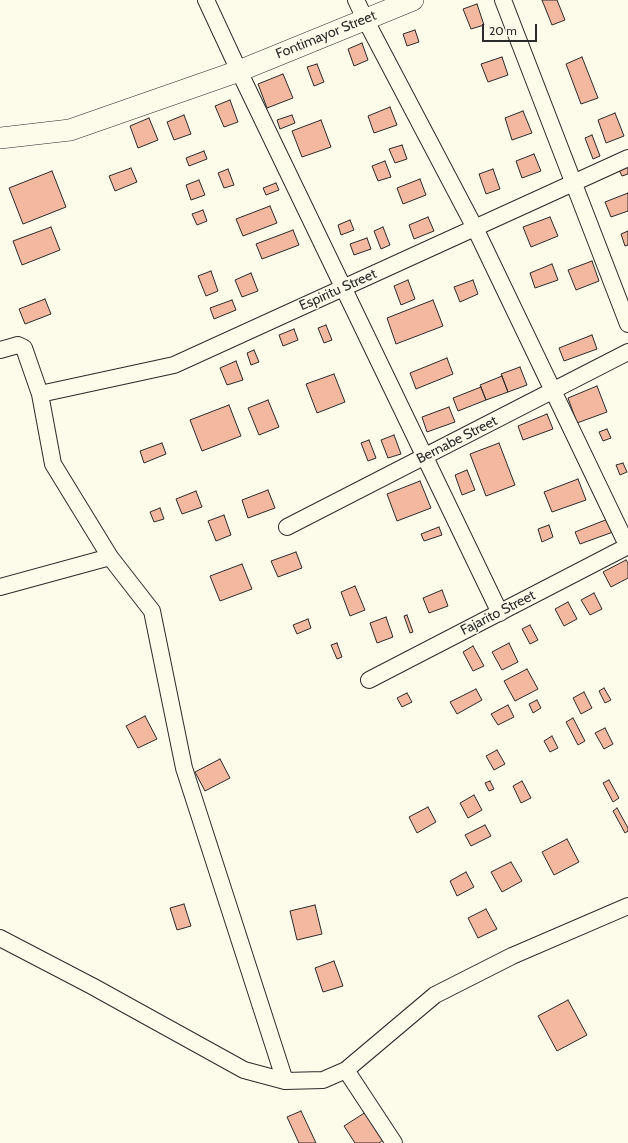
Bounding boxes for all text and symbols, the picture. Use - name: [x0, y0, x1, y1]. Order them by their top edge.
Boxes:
- street label: Fontimayor Street: [273, 7, 379, 63]
- scale bar: [484, 16, 539, 42]
- text: 20 m: [489, 23, 517, 38]
- street label: Espiritu Street: [297, 265, 379, 315]
- street label: Bernabe Street: [414, 412, 500, 468]
- street label: Fajarito Street: [458, 587, 538, 639]

